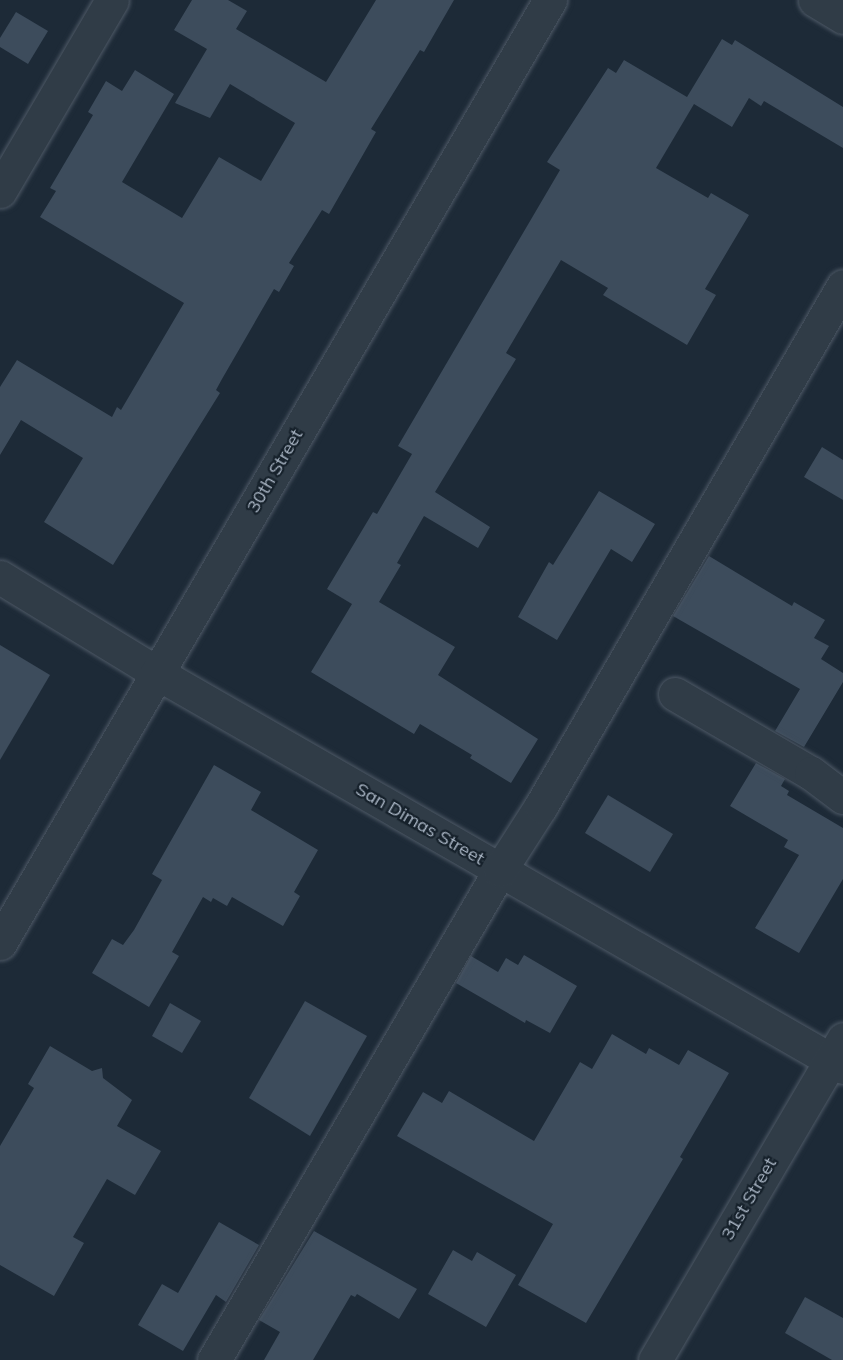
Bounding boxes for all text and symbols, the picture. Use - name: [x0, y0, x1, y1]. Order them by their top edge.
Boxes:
- street label: 30th Street: [242, 425, 308, 517]
- street label: San Dimas Street: [352, 778, 488, 870]
- street label: 31st Street: [717, 1154, 781, 1244]

